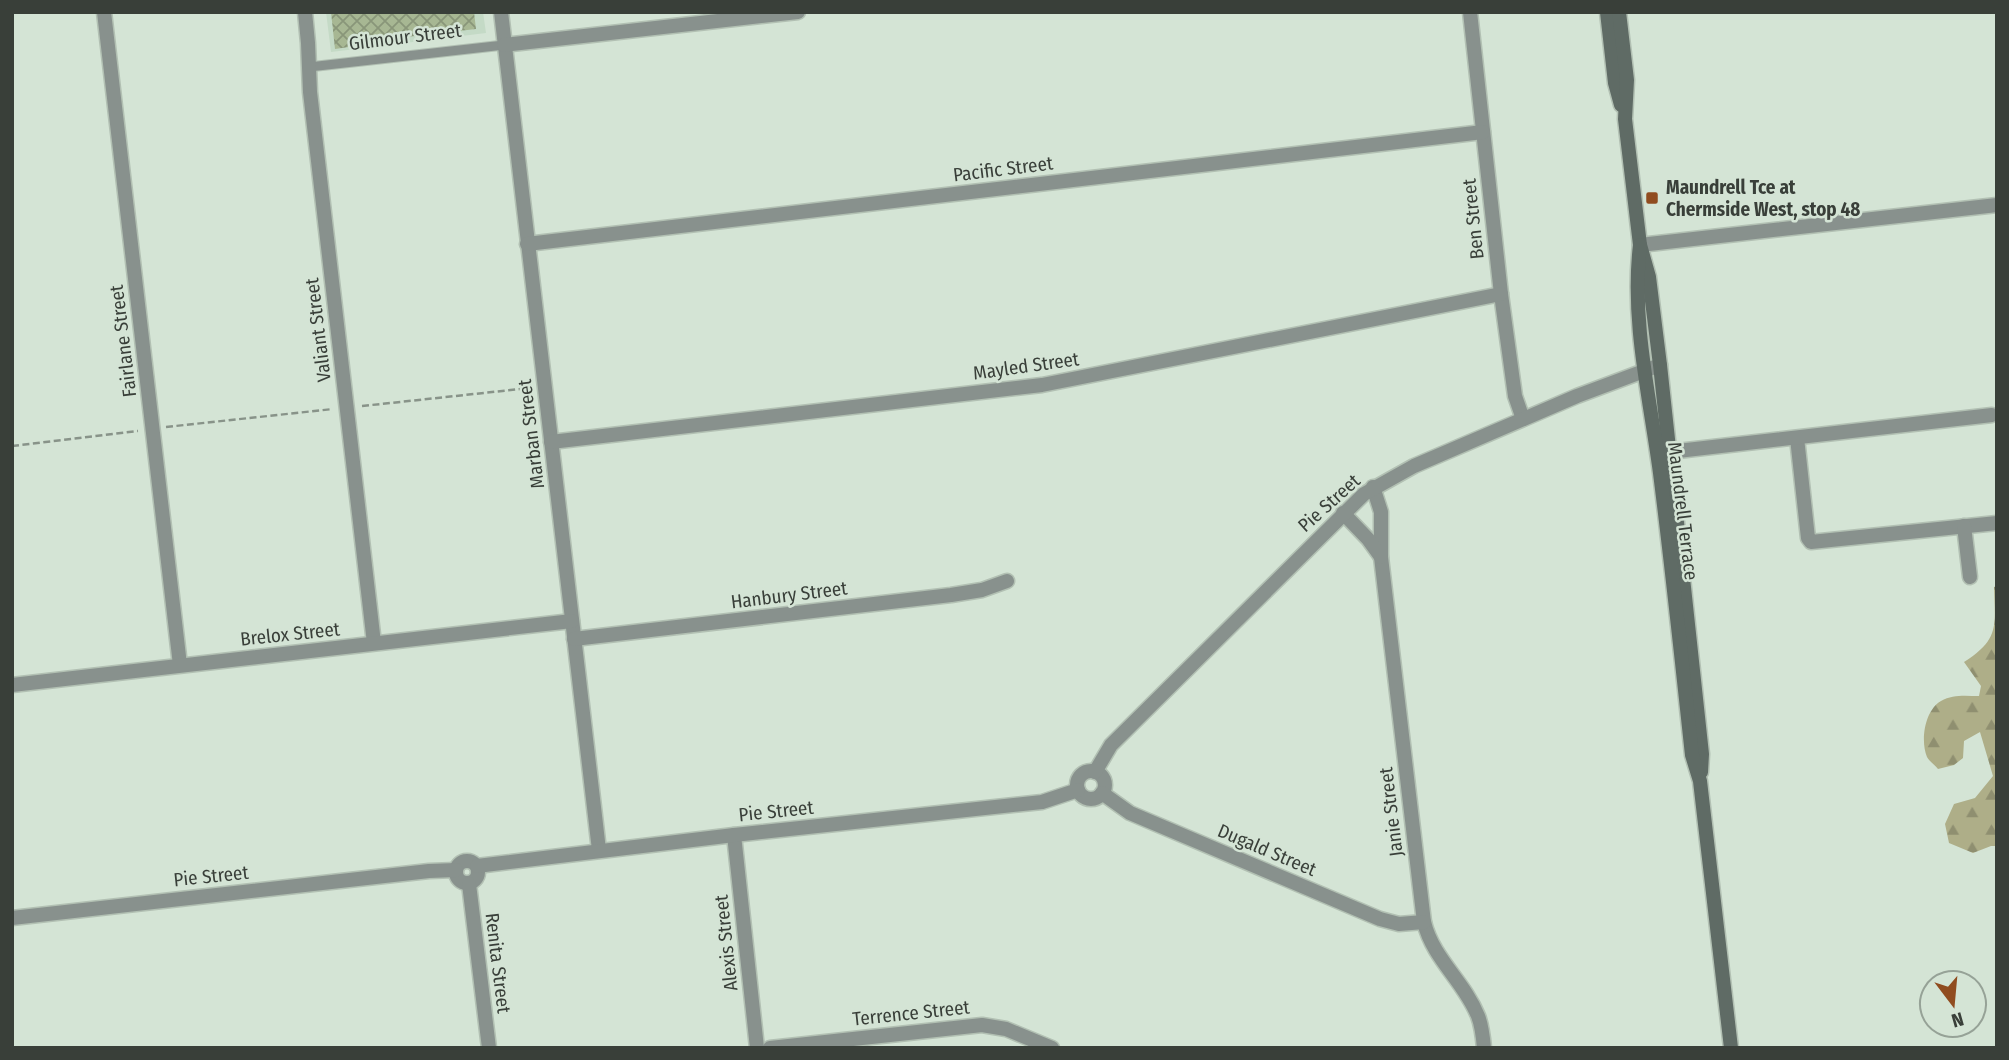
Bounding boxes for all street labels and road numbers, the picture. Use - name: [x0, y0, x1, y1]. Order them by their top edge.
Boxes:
- street label: Gilmour Street: [347, 19, 463, 55]
- street label: Pacific Street: [952, 151, 1055, 187]
- street label: Ben Street: [1457, 177, 1489, 260]
- street label: Valiant Street: [300, 276, 336, 383]
- street label: Fairlane Street: [105, 283, 141, 398]
- street label: Mayled Street: [972, 347, 1081, 385]
- street label: Marban Street: [513, 377, 549, 490]
- street label: Maundrell Terrace: [1663, 441, 1703, 581]
- street label: Pie Street: [1293, 469, 1365, 537]
- street label: Hanbury Street: [729, 576, 849, 614]
- street label: Brelox Street: [239, 617, 342, 651]
- street label: Janie Street: [1374, 765, 1408, 858]
- street label: Pie Street: [737, 796, 815, 826]
- street label: Dugald Street: [1214, 819, 1321, 881]
- street label: Pie Street: [172, 861, 250, 891]
- street label: Alexis Street: [709, 893, 742, 992]
- street label: Renita Street: [480, 912, 516, 1015]
- street label: Terrence Street: [851, 995, 971, 1031]

